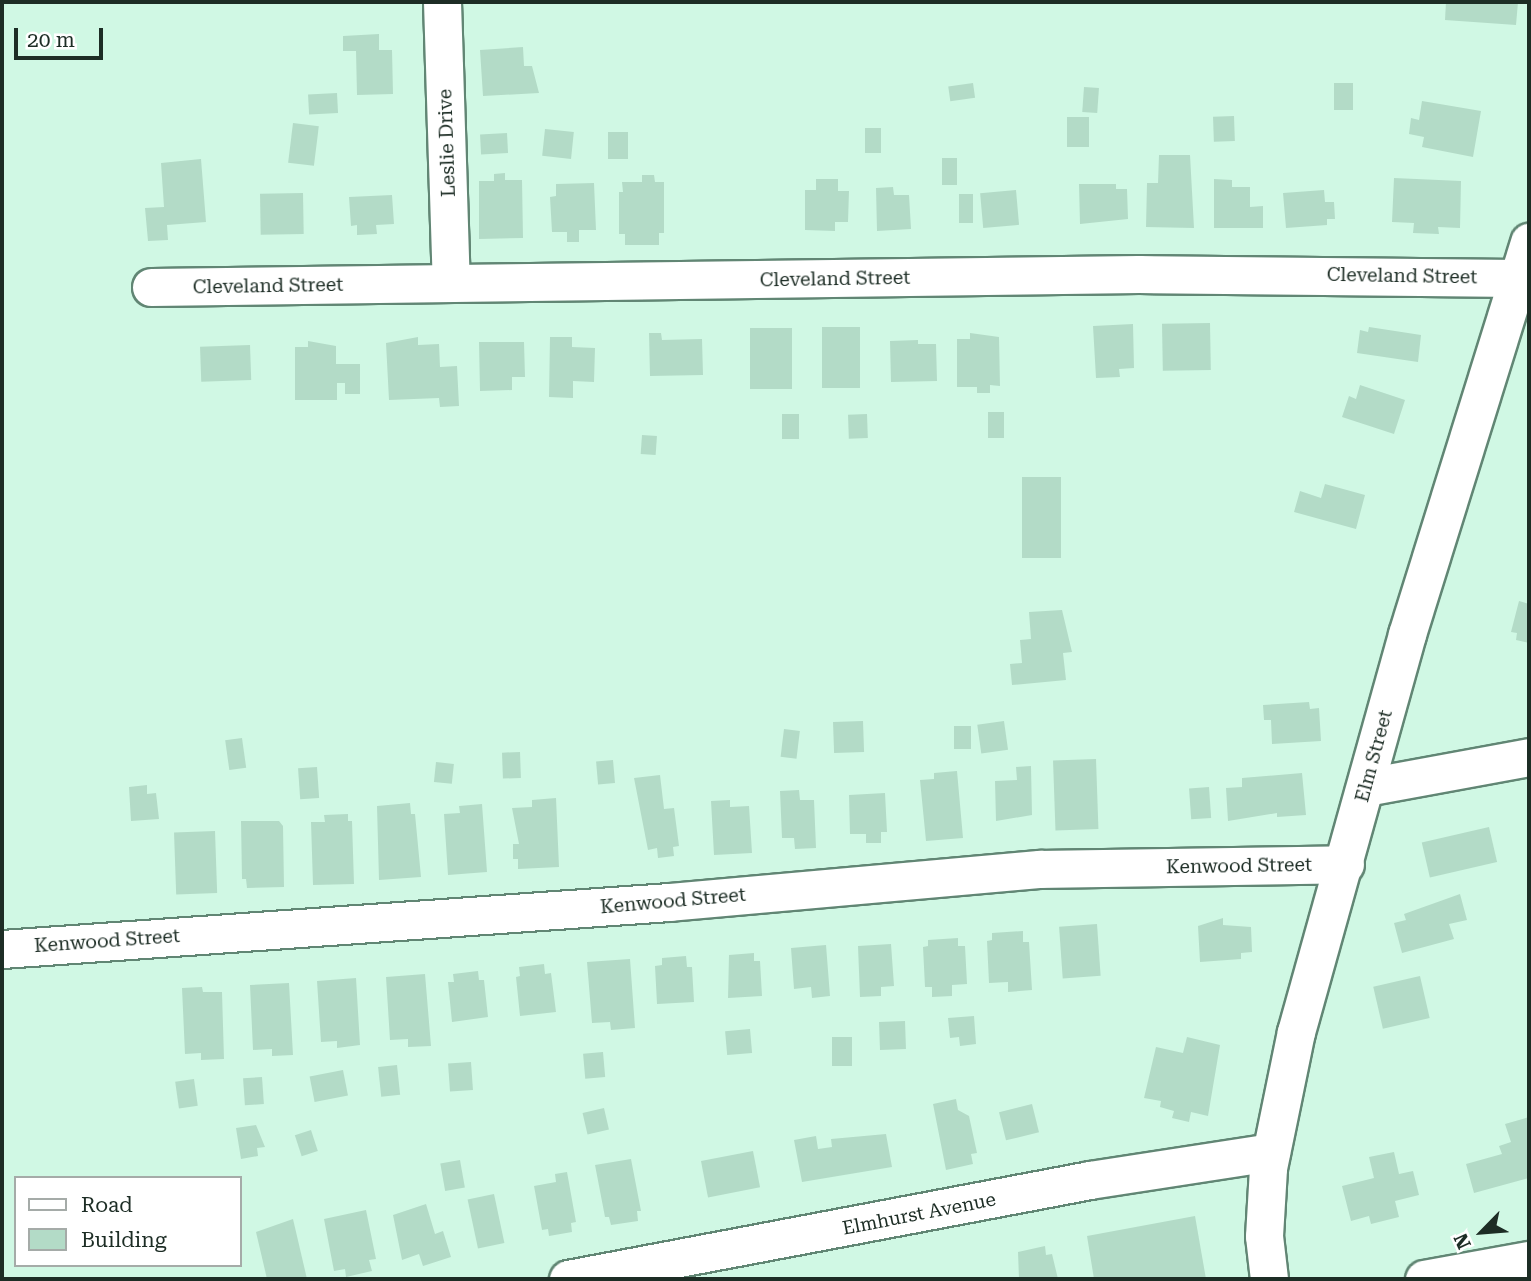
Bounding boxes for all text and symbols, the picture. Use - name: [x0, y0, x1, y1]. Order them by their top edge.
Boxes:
- scale bar: [18, 14, 107, 58]
- text: 20 m: [27, 28, 75, 52]
- street label: Leslie Drive: [434, 89, 460, 197]
- street label: Cleveland Street: [1327, 263, 1477, 289]
- street label: Cleveland Street: [760, 266, 910, 292]
- street label: Cleveland Street: [193, 273, 343, 299]
- street label: Elm Street: [1351, 707, 1397, 805]
- street label: Kenwood Street: [1166, 853, 1312, 879]
- street label: Kenwood Street: [599, 883, 747, 919]
- street label: Kenwood Street: [33, 925, 181, 957]
- legend: [14, 1176, 242, 1267]
- street label: Elmhurst Avenue: [840, 1188, 998, 1240]
- text: Road: [81, 1193, 133, 1217]
- north arrow: [1447, 1197, 1517, 1267]
- text: Building: [81, 1228, 167, 1252]
- text: N: [1449, 1230, 1476, 1253]

